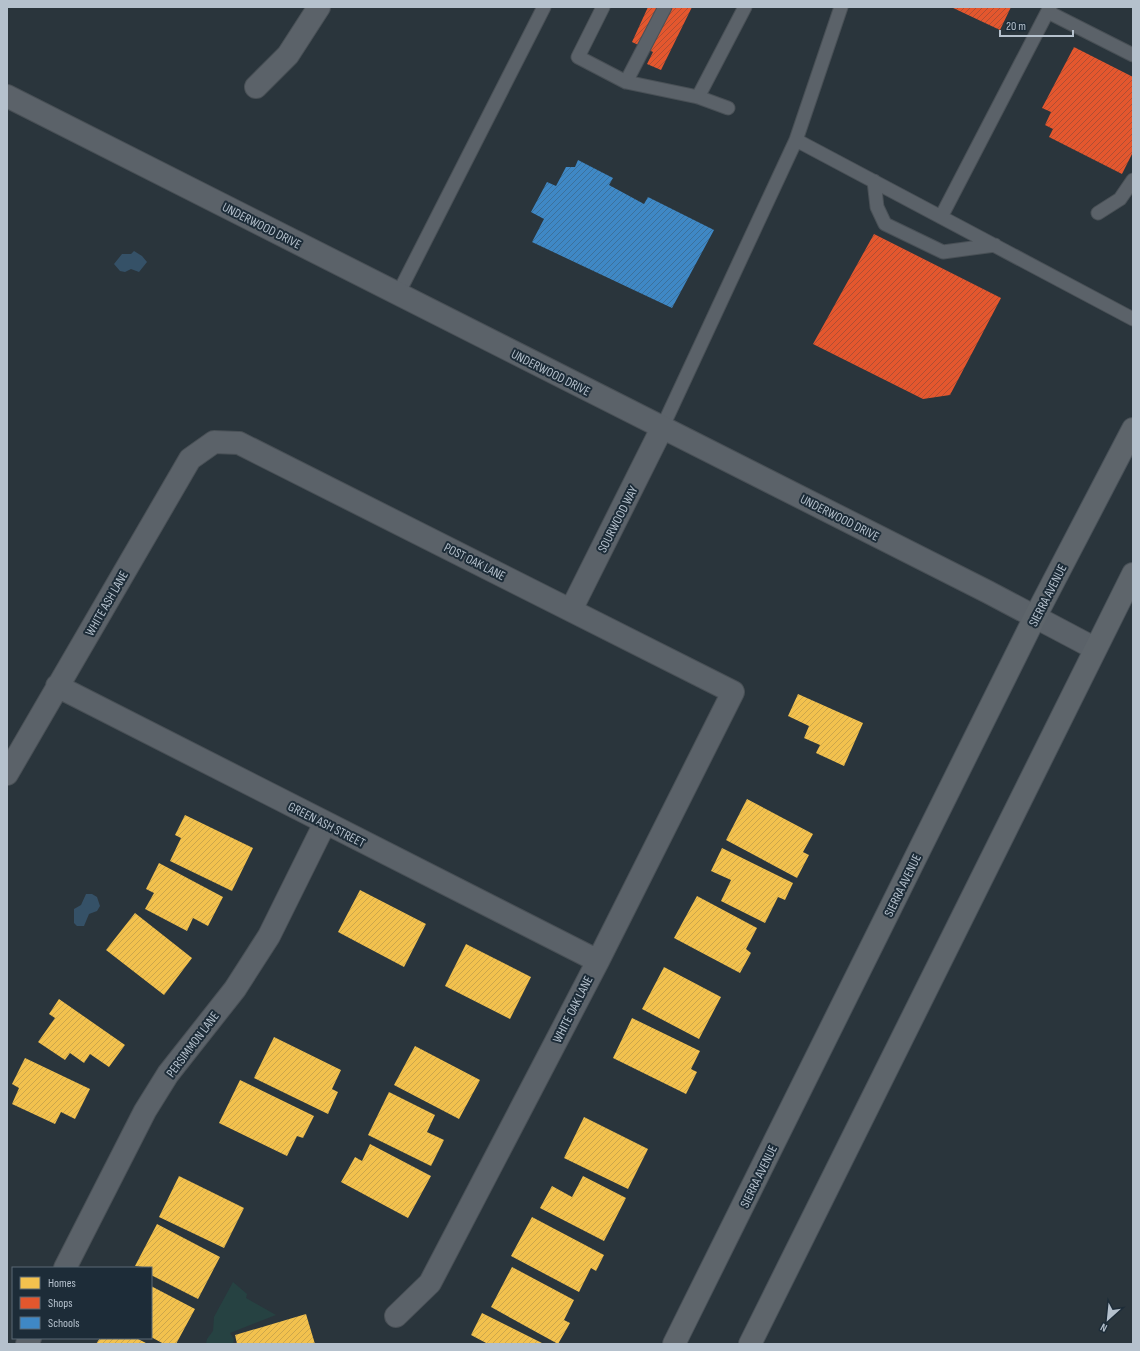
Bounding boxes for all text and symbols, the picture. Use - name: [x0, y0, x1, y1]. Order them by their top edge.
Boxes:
- scale bar: [1000, 12, 1073, 38]
- text: 20 m: [1006, 19, 1026, 34]
- street label: UNDERWOOD DRIVE: [219, 199, 304, 253]
- street label: UNDERWOOD DRIVE: [508, 346, 593, 400]
- street label: SOURWOOD WAY: [594, 483, 642, 555]
- street label: UNDERWOOD DRIVE: [797, 491, 882, 545]
- street label: POST OAK LANE: [441, 540, 508, 584]
- street label: SIERRA AVENUE: [1025, 562, 1070, 629]
- street label: WHITE ASH LANE: [82, 568, 132, 639]
- street label: GREEN ASH STREET: [285, 799, 368, 851]
- street label: SIERRA AVENUE: [881, 851, 925, 919]
- street label: WHITE OAK LANE: [549, 973, 597, 1046]
- street label: PERSIMMON LANE: [163, 1009, 223, 1081]
- street label: SIERRA AVENUE: [737, 1142, 781, 1210]
- legend: [12, 1267, 152, 1339]
- text: Homes: [48, 1276, 76, 1291]
- text: Shops: [48, 1296, 73, 1311]
- north arrow: [1088, 1299, 1128, 1339]
- text: Schools: [48, 1316, 80, 1331]
- text: N: [1098, 1320, 1109, 1335]

